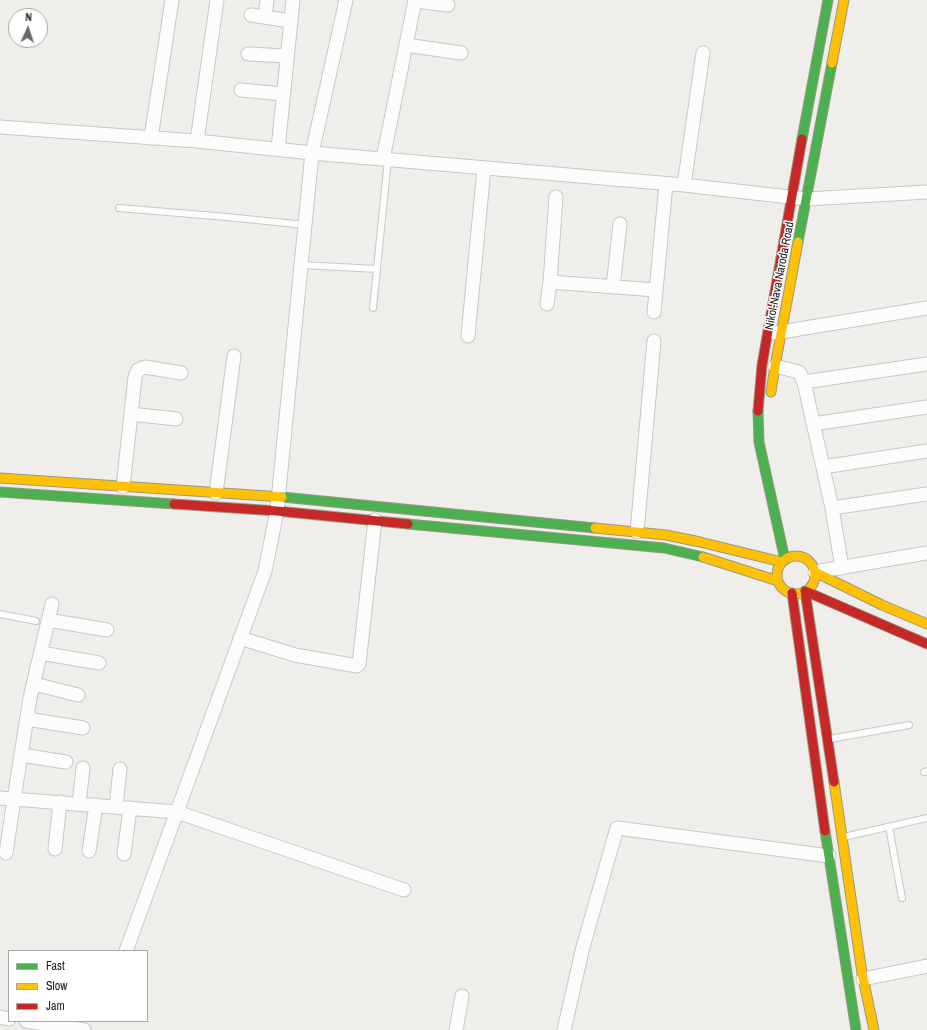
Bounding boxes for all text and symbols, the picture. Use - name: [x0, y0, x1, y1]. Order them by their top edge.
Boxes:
- north arrow: [8, 8, 48, 48]
- text: N: [25, 10, 32, 24]
- street label: Nikol-Nava Naroda Road: [762, 221, 798, 331]
- legend: [8, 950, 148, 1022]
- text: Fast: [46, 958, 65, 974]
- text: Slow: [46, 978, 67, 994]
- text: Jam: [46, 998, 65, 1014]

